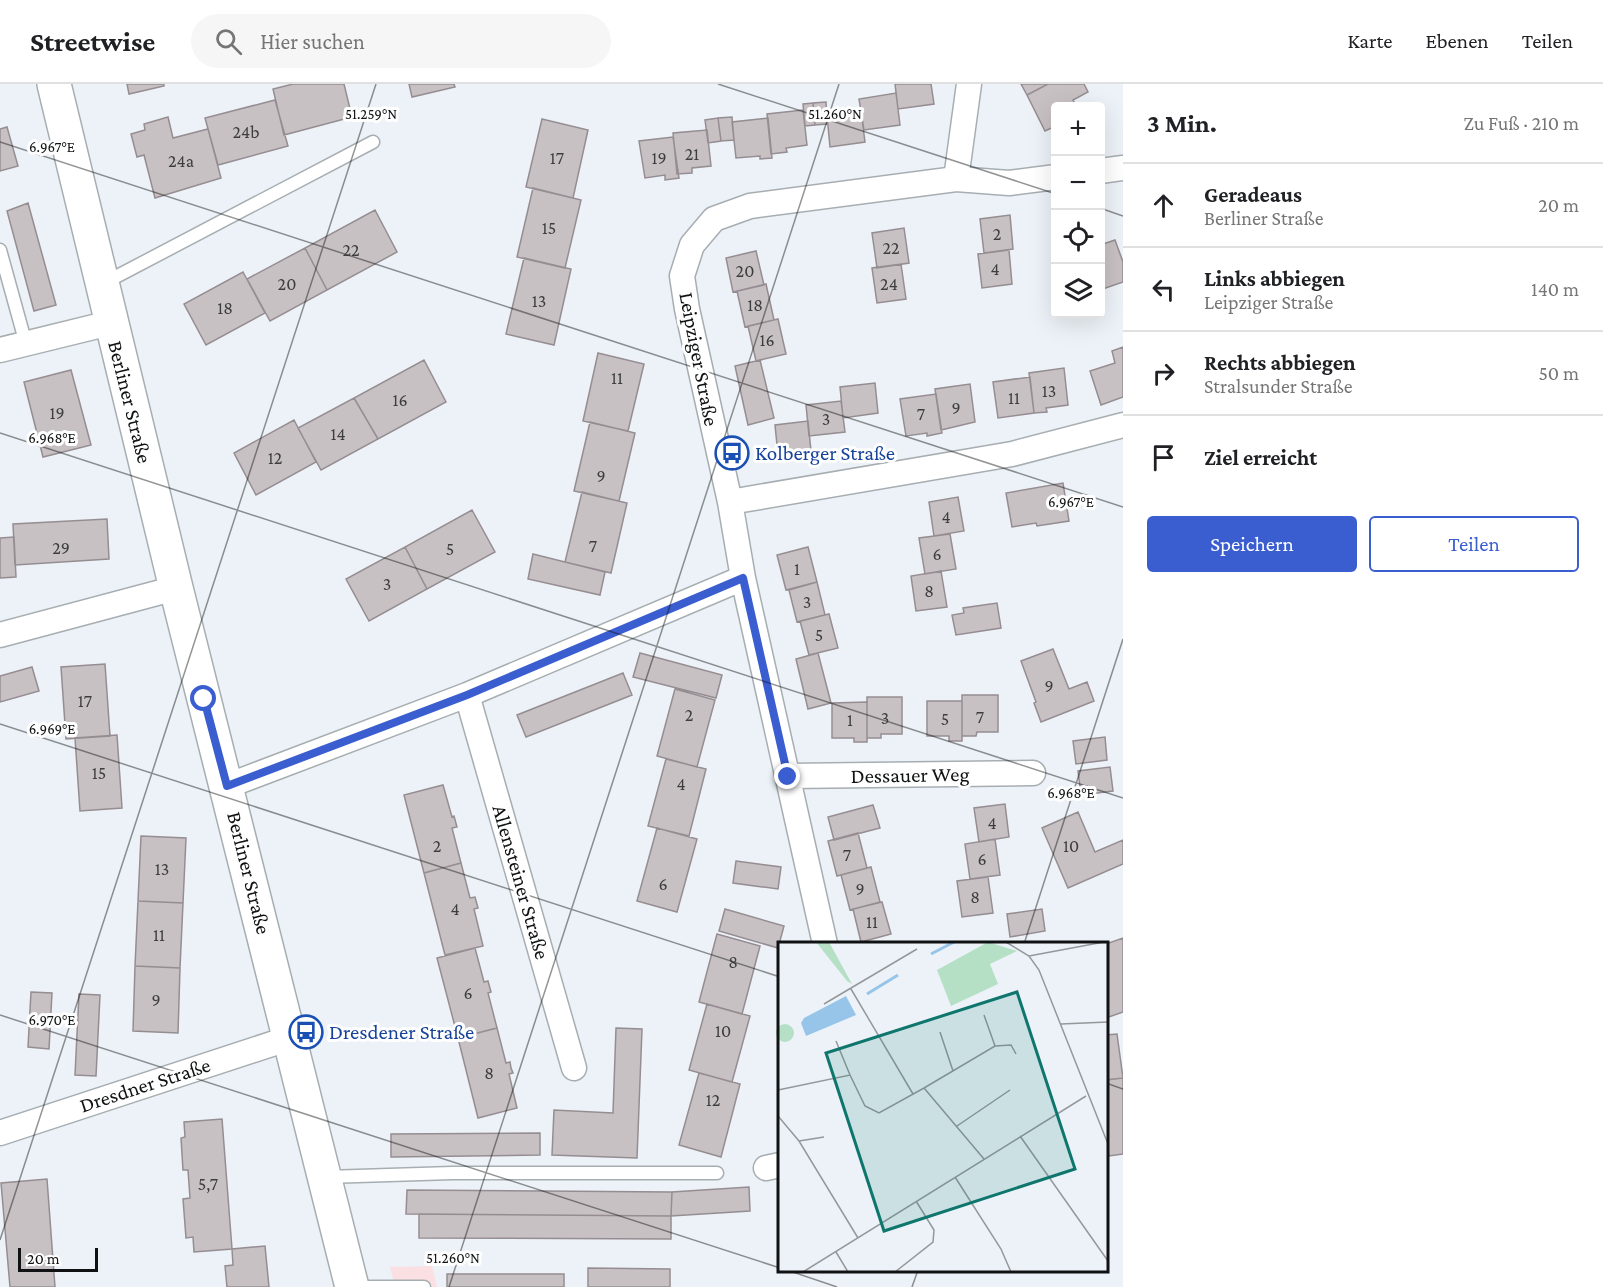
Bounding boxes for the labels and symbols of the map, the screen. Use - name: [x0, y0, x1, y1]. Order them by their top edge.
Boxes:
- text: 51.259°N: [345, 106, 397, 122]
- text: 51.260°N: [808, 106, 862, 122]
- house number: 24b: [232, 122, 260, 142]
- text: 6.967°E: [29, 139, 75, 155]
- house number: 21: [685, 144, 699, 164]
- house number: 17: [550, 148, 564, 168]
- house number: 19: [651, 148, 667, 168]
- house number: 24a: [168, 151, 194, 171]
- house number: 15: [542, 218, 556, 238]
- house number: 2: [993, 224, 1001, 244]
- house number: 22: [882, 238, 900, 258]
- house number: 22: [342, 240, 360, 260]
- house number: 4: [990, 259, 1000, 279]
- house number: 20: [736, 261, 754, 281]
- house number: 20: [278, 274, 296, 294]
- house number: 24: [880, 274, 898, 294]
- street label: Leipziger Straße: [674, 290, 724, 428]
- house number: 13: [532, 291, 546, 311]
- house number: 18: [747, 295, 763, 315]
- house number: 18: [217, 298, 233, 318]
- house number: 16: [759, 330, 775, 350]
- street label: Berliner Straße: [103, 338, 157, 466]
- house number: 11: [611, 368, 623, 388]
- house number: 13: [1042, 381, 1056, 401]
- house number: 11: [1008, 388, 1020, 408]
- house number: 16: [392, 390, 408, 410]
- house number: 9: [951, 398, 961, 418]
- house number: 19: [49, 403, 65, 423]
- house number: 7: [917, 404, 925, 424]
- house number: 3: [822, 409, 830, 429]
- house number: 14: [330, 424, 346, 444]
- text: 6.968°E: [28, 430, 76, 446]
- bus stop icon: Kolberger Straße: [714, 435, 750, 471]
- place label: Kolberger Straße: [755, 441, 895, 465]
- house number: 12: [268, 448, 282, 468]
- house number: 9: [596, 466, 606, 486]
- text: 6.967°E: [1048, 494, 1094, 510]
- house number: 4: [941, 507, 951, 527]
- house number: 7: [589, 536, 597, 556]
- house number: 29: [52, 538, 70, 558]
- house number: 5: [446, 539, 454, 559]
- house number: 6: [932, 544, 942, 564]
- house number: 1: [794, 559, 800, 579]
- house number: 3: [383, 574, 391, 594]
- house number: 8: [924, 581, 934, 601]
- house number: 3: [803, 592, 811, 612]
- house number: 5: [815, 625, 823, 645]
- house number: 9: [1044, 676, 1054, 696]
- route start: [190, 685, 216, 711]
- house number: 17: [78, 691, 92, 711]
- house number: 2: [685, 705, 693, 725]
- house number: 7: [976, 707, 984, 727]
- house number: 3: [881, 708, 889, 728]
- house number: 5: [941, 709, 949, 729]
- house number: 1: [847, 710, 853, 730]
- text: 6.969°E: [29, 721, 75, 737]
- street label: Dessauer Weg: [850, 762, 970, 788]
- house number: 15: [92, 763, 106, 783]
- route end: [774, 763, 800, 789]
- house number: 4: [676, 774, 686, 794]
- text: 6.968°E: [1047, 785, 1095, 801]
- street label: Allensteiner Straße: [487, 802, 555, 962]
- street label: Berliner Straße: [222, 809, 276, 937]
- house number: 4: [987, 813, 997, 833]
- house number: 2: [433, 836, 441, 856]
- house number: 10: [1063, 836, 1079, 856]
- house number: 7: [843, 845, 851, 865]
- house number: 6: [977, 849, 987, 869]
- house number: 13: [155, 859, 169, 879]
- house number: 6: [658, 874, 668, 894]
- house number: 9: [855, 879, 865, 899]
- house number: 8: [970, 887, 980, 907]
- house number: 4: [450, 899, 460, 919]
- house number: 11: [866, 912, 878, 932]
- house number: 11: [153, 925, 165, 945]
- inset map: [778, 942, 1108, 1272]
- house number: 8: [728, 952, 738, 972]
- house number: 6: [463, 983, 473, 1003]
- house number: 9: [151, 990, 161, 1010]
- text: 6.970°E: [29, 1012, 75, 1028]
- bus stop icon: Dresdener Straße: [288, 1014, 324, 1050]
- place label: Dresdener Straße: [329, 1020, 474, 1044]
- house number: 10: [715, 1021, 731, 1041]
- street label: Dresdner Straße: [77, 1053, 213, 1117]
- house number: 8: [484, 1063, 494, 1083]
- house number: 12: [706, 1090, 720, 1110]
- house number: 5,7: [198, 1174, 218, 1194]
- scale bar: [18, 1245, 98, 1272]
- text: 51.260°N: [426, 1250, 480, 1266]

